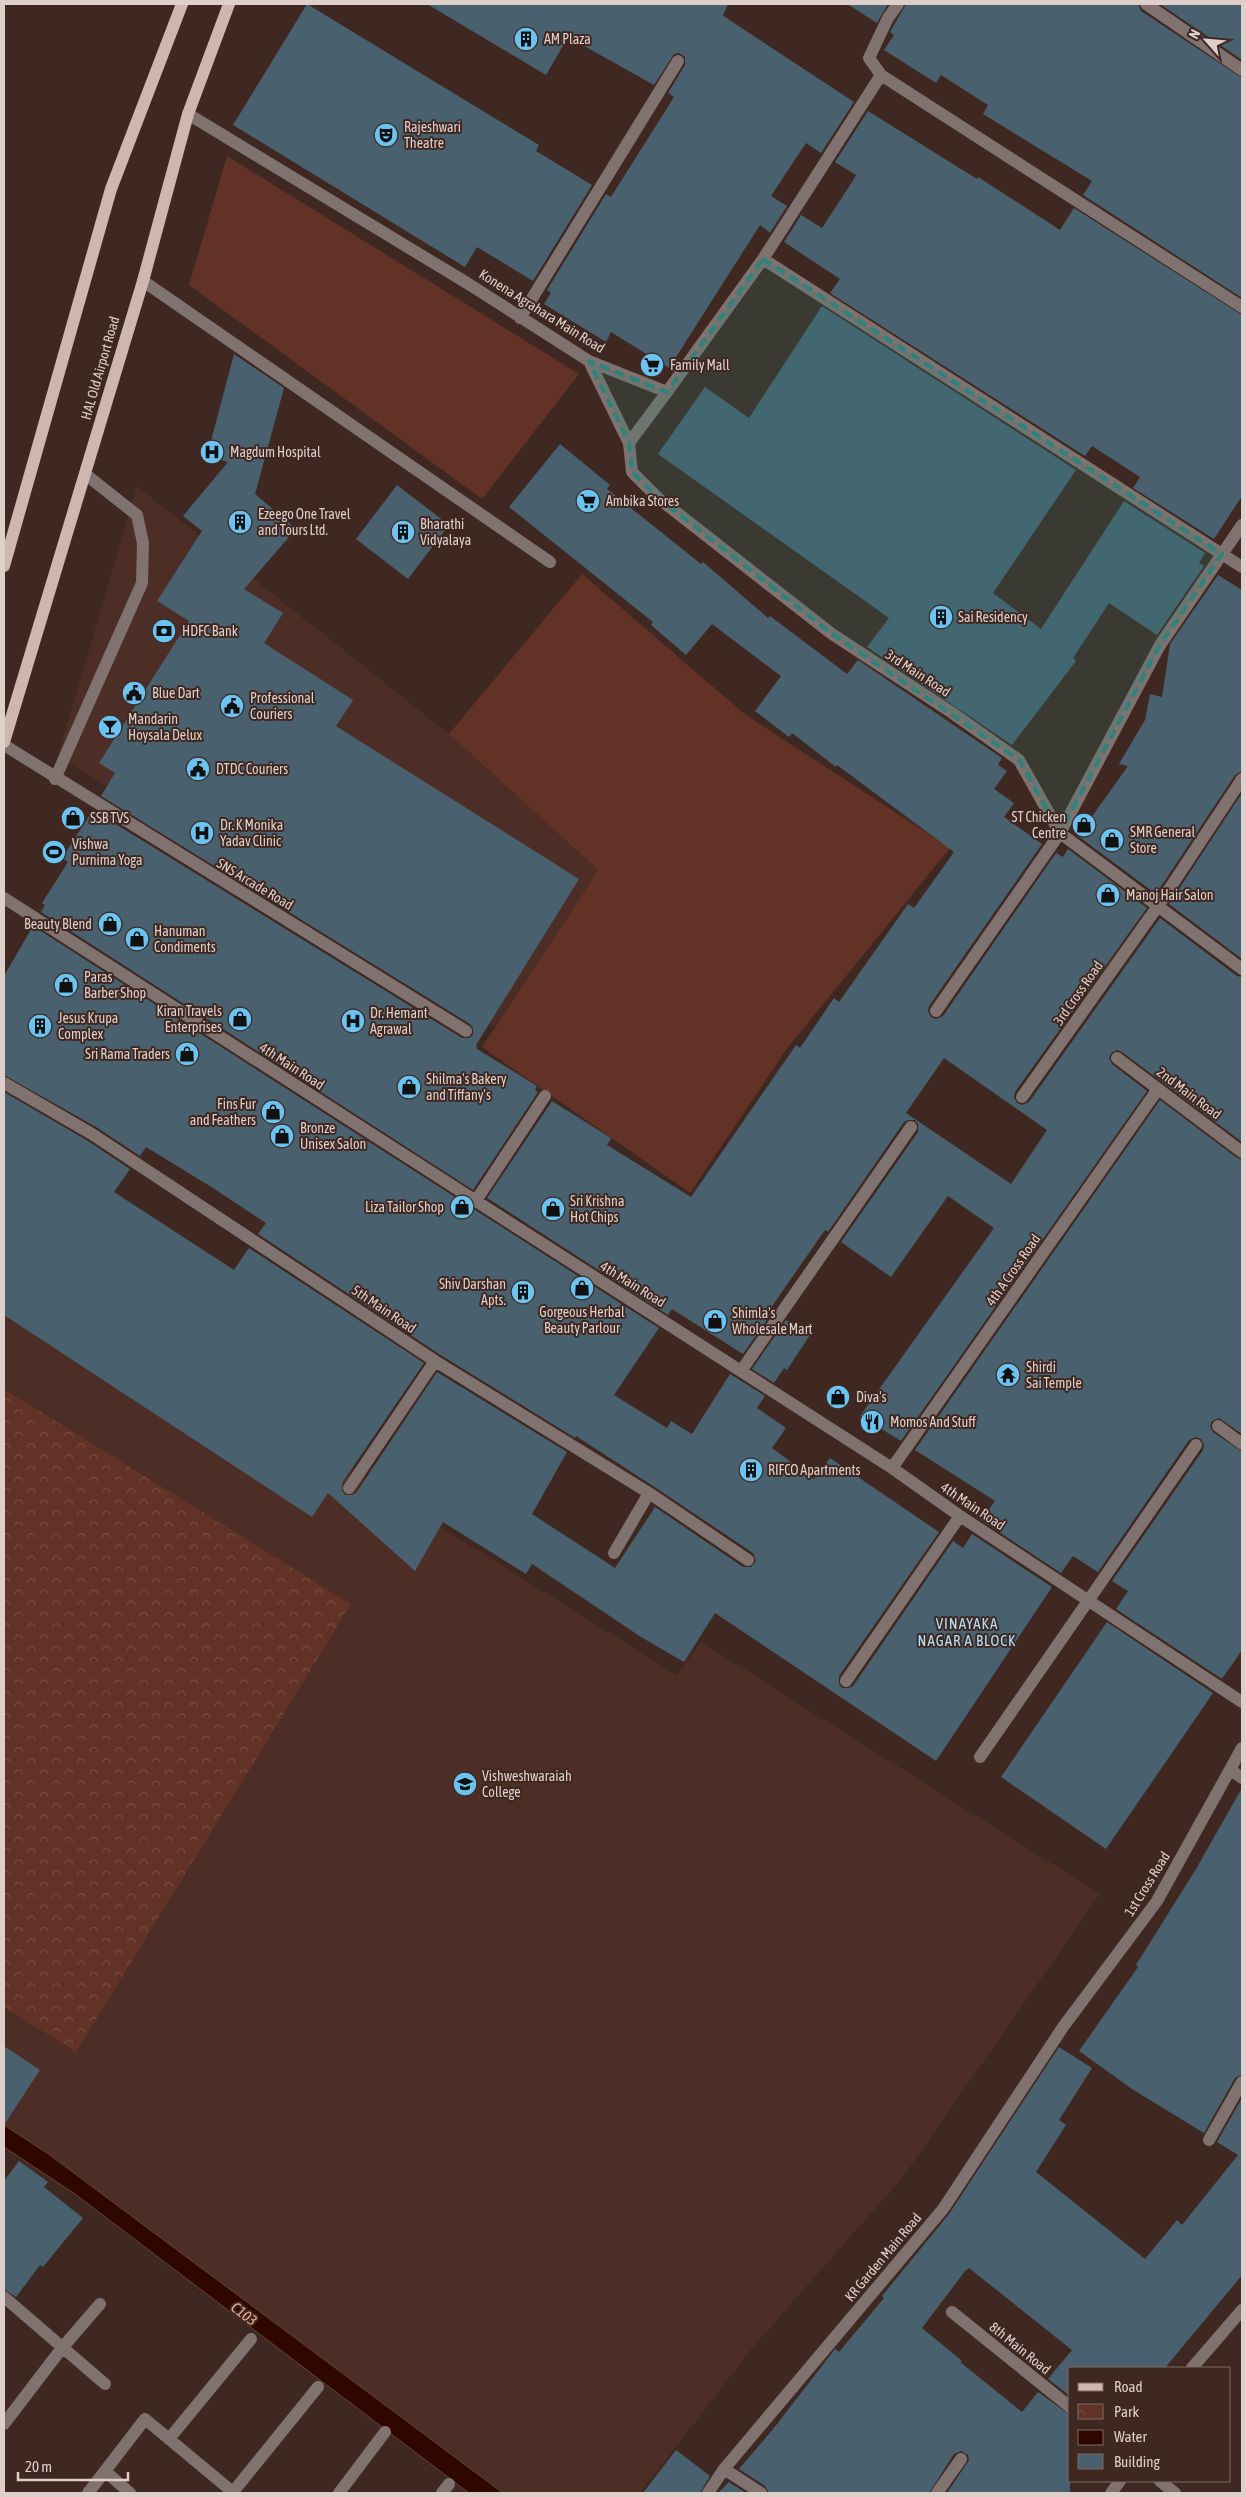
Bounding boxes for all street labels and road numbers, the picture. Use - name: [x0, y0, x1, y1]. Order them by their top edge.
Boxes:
- street label: Konena Agrahara Main Road: [476, 266, 608, 356]
- street label: HAL Old Airport Road: [78, 314, 122, 422]
- street label: 3rd Main Road: [883, 646, 953, 700]
- street label: SNS Arcade Road: [214, 855, 296, 913]
- street label: 3rd Cross Road: [1050, 958, 1106, 1028]
- street label: 4th Main Road: [257, 1039, 327, 1093]
- street label: 2nd Main Road: [1154, 1064, 1224, 1122]
- street label: 4th A Cross Road: [982, 1231, 1044, 1309]
- street label: 4th Main Road: [597, 1258, 669, 1310]
- street label: 5th Main Road: [349, 1282, 419, 1336]
- street label: 4th Main Road: [938, 1479, 1008, 1533]
- street label: 1st Cross Road: [1121, 1849, 1173, 1919]
- street label: KR Garden Main Road: [841, 2210, 925, 2304]
- street label: 8th Main Road: [986, 2319, 1054, 2377]

